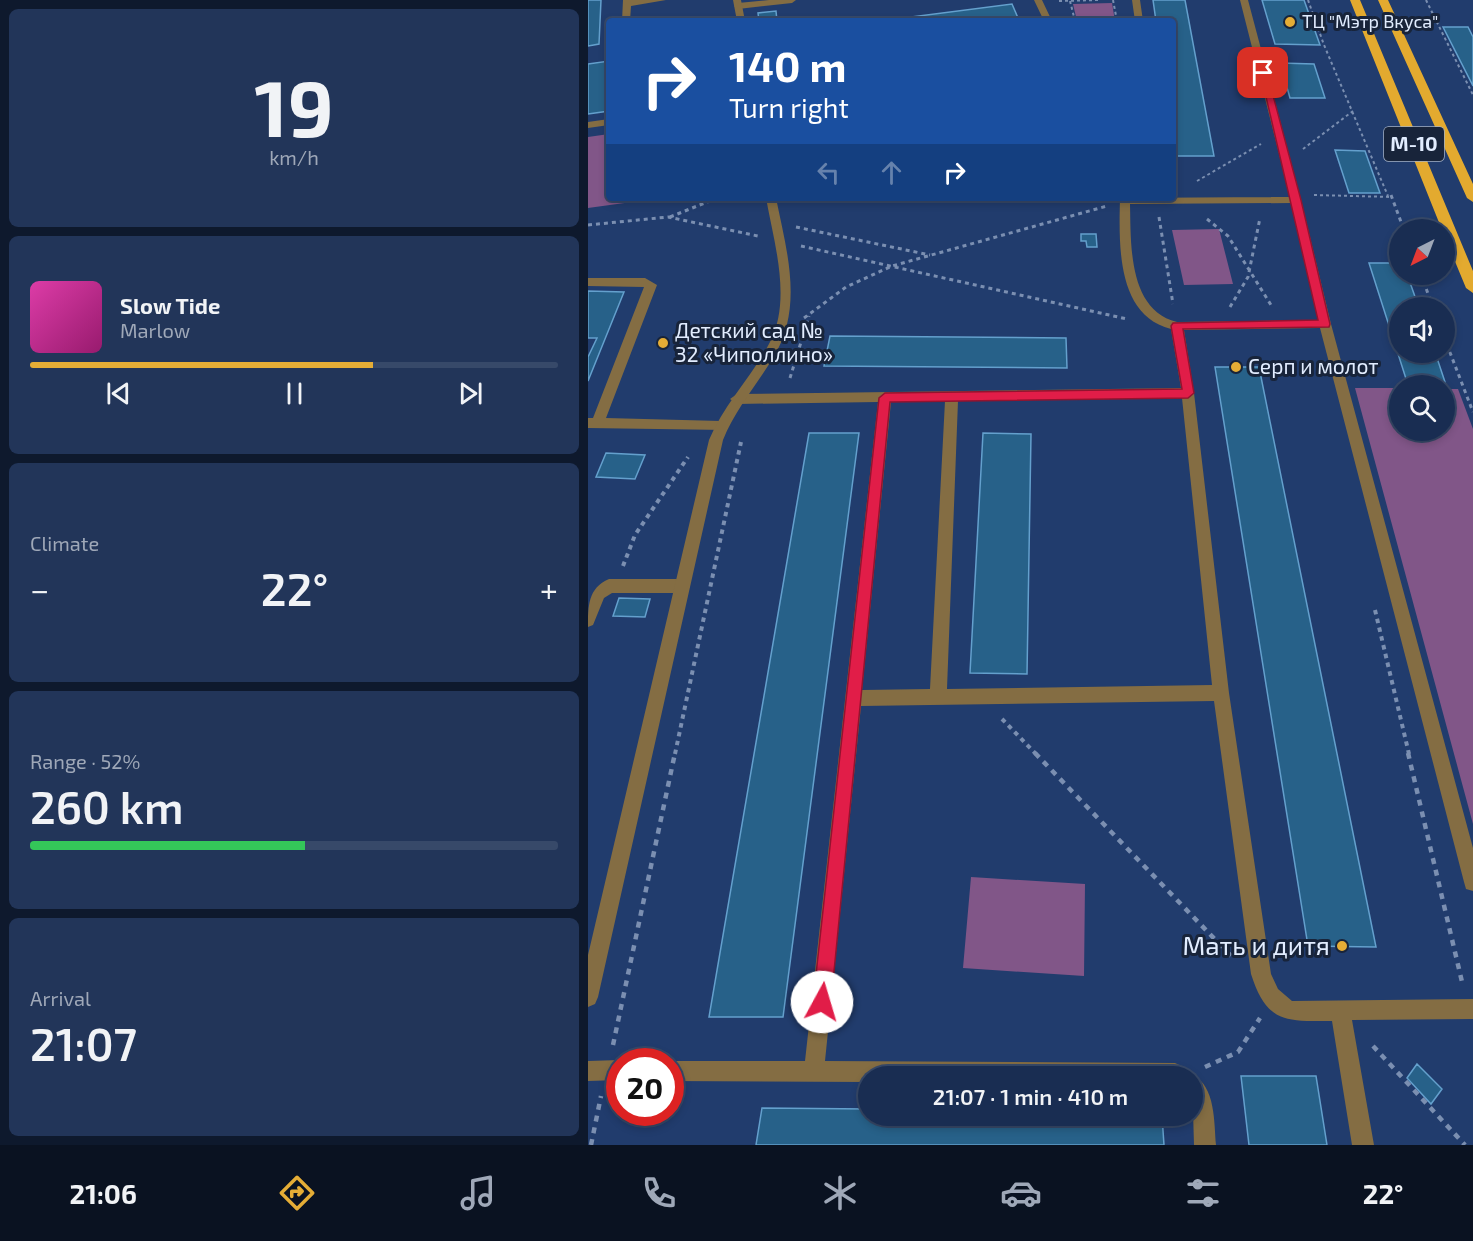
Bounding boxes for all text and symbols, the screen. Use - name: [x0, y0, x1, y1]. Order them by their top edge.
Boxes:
- place label: ТЦ "Мэтр Вкуса": [1302, 10, 1438, 32]
- marker: ТЦ "Мэтр Вкуса": [1283, 15, 1297, 29]
- text: 140 m: [729, 40, 846, 90]
- icon: right: [630, 42, 708, 120]
- pin: [1237, 47, 1288, 98]
- icon: arrive: [1246, 56, 1279, 89]
- text: 19: [254, 59, 334, 153]
- text: Turn right: [729, 91, 849, 123]
- road number: М-10: [1384, 127, 1444, 161]
- text: km/h: [269, 145, 319, 169]
- icon: left: [812, 156, 845, 189]
- icon: ahead: [875, 156, 908, 189]
- icon: right: [938, 156, 971, 189]
- north arrow: [1389, 219, 1455, 285]
- map controls: [1389, 219, 1455, 441]
- text: Slow Tide: [120, 292, 220, 318]
- button: sound: [1389, 297, 1455, 363]
- place label: Детский сад № 32 «Чиполлино»: [675, 317, 833, 366]
- text: Marlow: [120, 318, 190, 342]
- marker: Детский сад № 32 «Чиполлино»: [656, 336, 670, 350]
- place label: Серп и молот: [1248, 353, 1379, 378]
- marker: Серп и молот: [1229, 360, 1243, 374]
- button: search: [1389, 375, 1455, 441]
- icon: previous: [102, 377, 135, 410]
- icon: pause: [278, 377, 311, 410]
- icon: next: [454, 377, 487, 410]
- text: Climate: [30, 531, 99, 555]
- text: 22°: [261, 561, 328, 615]
- text: −: [30, 569, 49, 609]
- text: +: [540, 569, 558, 609]
- text: Range · 52%: [30, 749, 140, 773]
- text: 260 km: [30, 779, 183, 833]
- place label: Мать и дитя: [1182, 929, 1330, 960]
- marker: Мать и дитя: [1335, 939, 1349, 953]
- position arrow: [790, 970, 854, 1034]
- text: Arrival: [30, 986, 91, 1010]
- text: 21:07: [30, 1016, 137, 1070]
- speed limit sign: 20: [606, 1048, 684, 1126]
- text: 21:07 · 1 min · 410 m: [933, 1083, 1128, 1109]
- icon: directions: [276, 1172, 318, 1214]
- icon: music: [457, 1172, 499, 1214]
- icon: phone: [638, 1172, 680, 1214]
- icon: climate: [819, 1172, 861, 1214]
- icon: car: [1000, 1172, 1042, 1214]
- icon: filters: [1182, 1172, 1224, 1214]
- text: 21:06: [70, 1177, 137, 1209]
- text: 22°: [1363, 1177, 1403, 1209]

